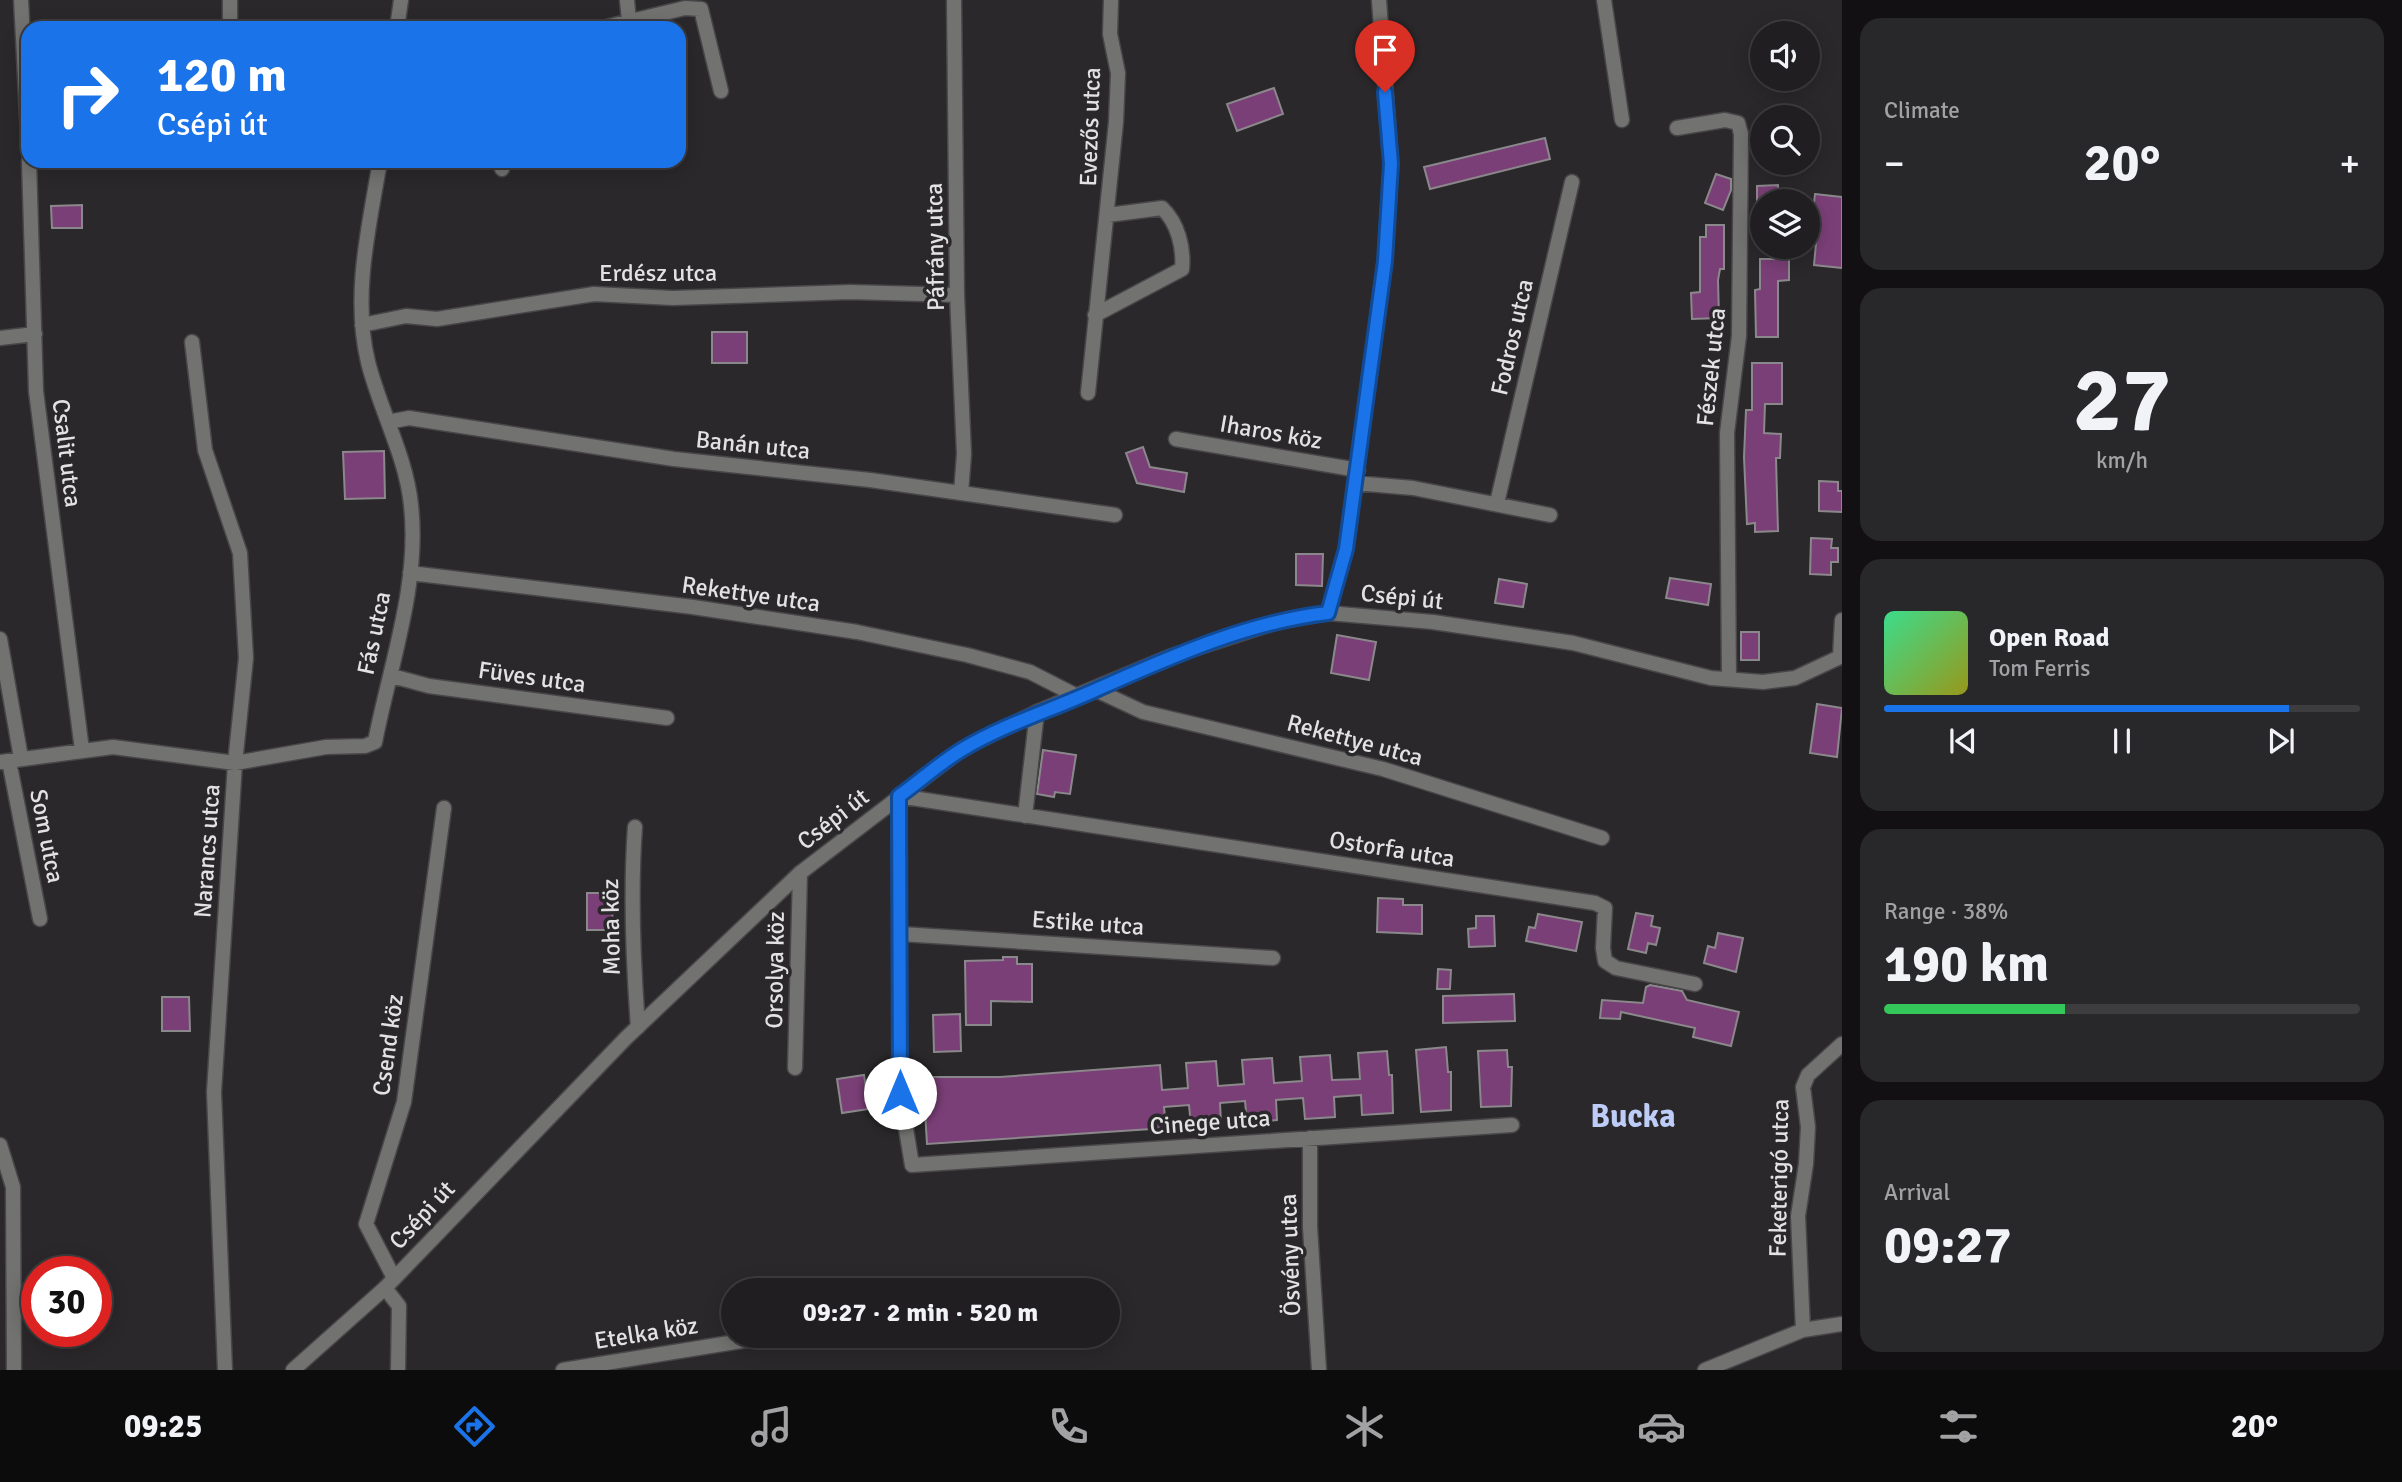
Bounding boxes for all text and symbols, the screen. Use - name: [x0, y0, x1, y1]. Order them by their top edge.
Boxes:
- pin: [1355, 20, 1415, 92]
- map controls: [1750, 21, 1820, 259]
- button: sound: [1750, 21, 1820, 91]
- icon: arrive: [1366, 31, 1404, 69]
- text: 120 m: [157, 45, 287, 105]
- icon: right: [42, 49, 133, 140]
- street label: Evezős utca: [1073, 67, 1107, 187]
- text: Climate: [1884, 96, 1960, 125]
- text: Csépi út: [157, 105, 268, 144]
- button: search: [1750, 105, 1820, 175]
- text: 20°: [2084, 131, 2160, 195]
- text: −: [1884, 140, 1905, 187]
- text: +: [2339, 140, 2360, 187]
- street label: Páfrány utca: [919, 182, 951, 312]
- button: layers: [1750, 189, 1820, 259]
- street label: Erdész utca: [599, 258, 717, 288]
- street label: Fodros utca: [1484, 276, 1540, 398]
- street label: Fészek utca: [1690, 306, 1732, 428]
- text: 27: [2073, 344, 2171, 457]
- street label: Csalit utca: [45, 397, 89, 509]
- street label: Iharos köz: [1218, 408, 1324, 456]
- street label: Banán utca: [694, 424, 812, 466]
- text: km/h: [2096, 446, 2148, 475]
- street label: Rekettye utca: [680, 569, 822, 619]
- street label: Csépi út: [1359, 578, 1445, 616]
- street label: Fás utca: [351, 589, 397, 677]
- text: Open Road: [1989, 622, 2110, 654]
- text: Tom Ferris: [1989, 654, 2090, 683]
- street label: Füves utca: [476, 655, 588, 699]
- street label: Rekettye utca: [1284, 707, 1426, 773]
- icon: previous: [1944, 722, 1982, 760]
- icon: pause: [2103, 722, 2141, 760]
- icon: next: [2262, 722, 2300, 760]
- street label: Csépi út: [791, 782, 875, 856]
- street label: Narancs utca: [187, 783, 227, 919]
- street label: Som utca: [23, 787, 71, 885]
- street label: Ostorfa utca: [1327, 824, 1457, 874]
- street label: Moha köz: [595, 878, 627, 976]
- text: Range · 38%: [1884, 897, 2008, 926]
- street label: Estike utca: [1031, 904, 1145, 942]
- street label: Orsolya köz: [759, 911, 791, 1029]
- text: 190 km: [1884, 932, 2049, 996]
- street label: Csend köz: [366, 992, 410, 1098]
- position arrow: [863, 1056, 937, 1130]
- district label: Bucka: [1590, 1097, 1676, 1136]
- street label: Feketerigó utca: [1763, 1098, 1795, 1258]
- street label: Cinege utca: [1149, 1103, 1271, 1141]
- street label: Csépi út: [383, 1174, 461, 1256]
- text: Arrival: [1884, 1178, 1950, 1207]
- street label: Ösvény utca: [1273, 1193, 1307, 1317]
- text: 09:27: [1884, 1213, 2012, 1277]
- speed limit sign: 30: [21, 1256, 112, 1347]
- text: 09:27 · 2 min · 520 m: [803, 1297, 1038, 1329]
- street label: Etelka köz: [592, 1310, 700, 1356]
- icon: directions: [450, 1402, 499, 1451]
- icon: music: [747, 1402, 796, 1451]
- icon: phone: [1044, 1402, 1093, 1451]
- icon: climate: [1340, 1402, 1389, 1451]
- icon: car: [1637, 1402, 1686, 1451]
- icon: filters: [1934, 1402, 1983, 1451]
- text: 09:25: [124, 1407, 202, 1446]
- text: 20°: [2231, 1407, 2278, 1446]

